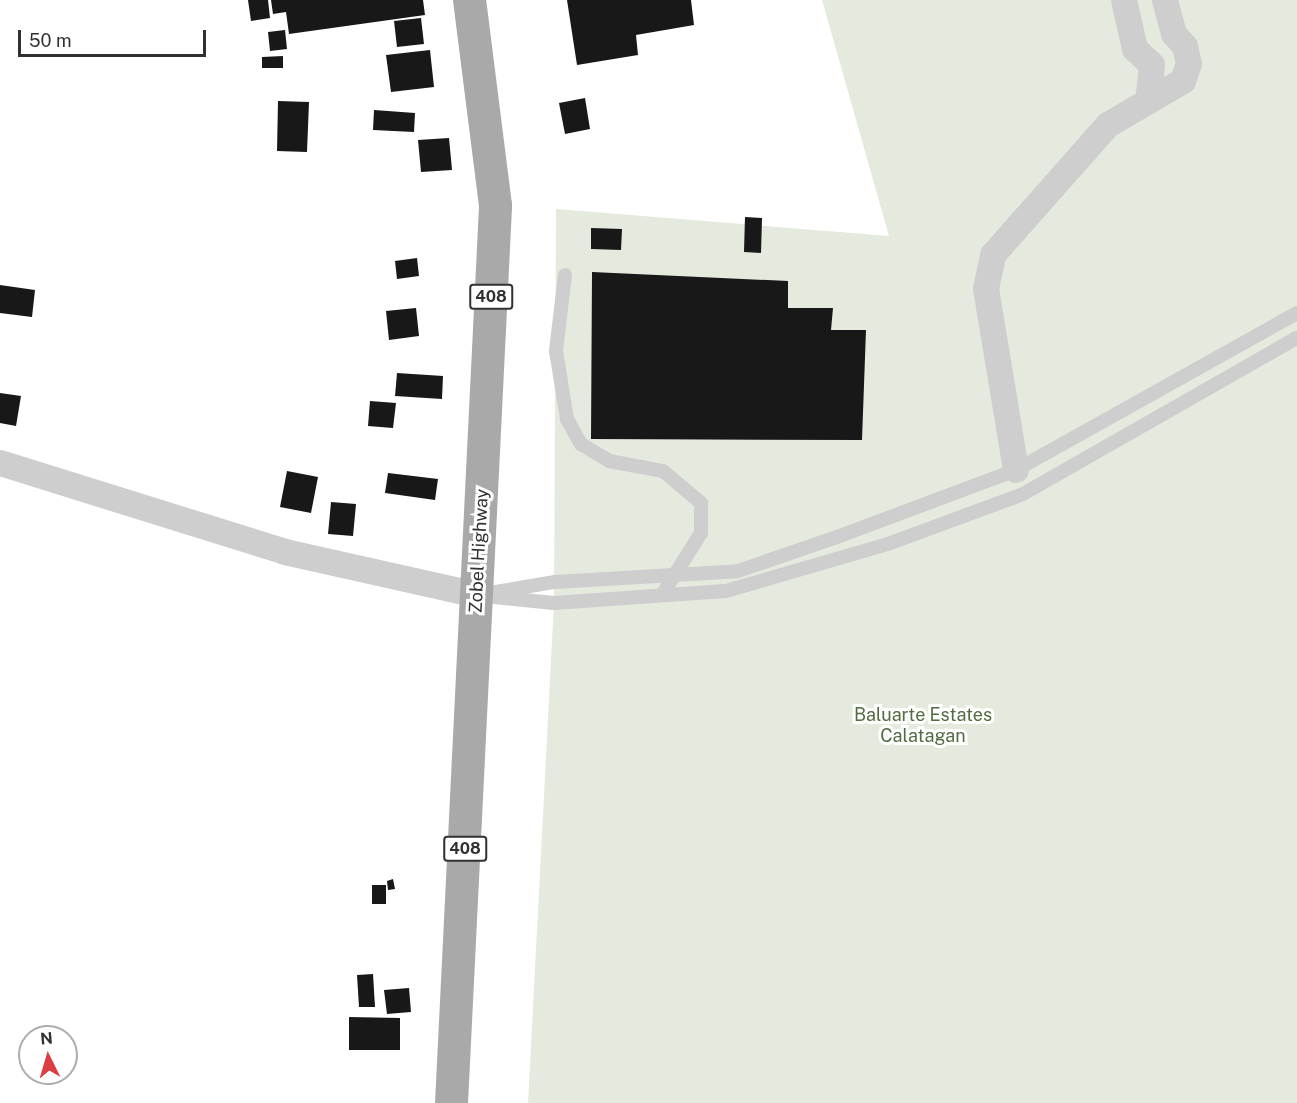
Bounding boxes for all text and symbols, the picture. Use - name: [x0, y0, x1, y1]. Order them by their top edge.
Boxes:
- scale bar: [21, 18, 208, 56]
- text: 50 m: [29, 30, 72, 51]
- road number: 408: [468, 284, 514, 310]
- street label: Zobel Highway: [465, 488, 493, 614]
- park label: Baluarte Estates Calatagan: [854, 705, 992, 748]
- road number: 408: [442, 836, 488, 862]
- north arrow: [18, 1025, 78, 1085]
- text: N: [39, 1029, 54, 1049]

